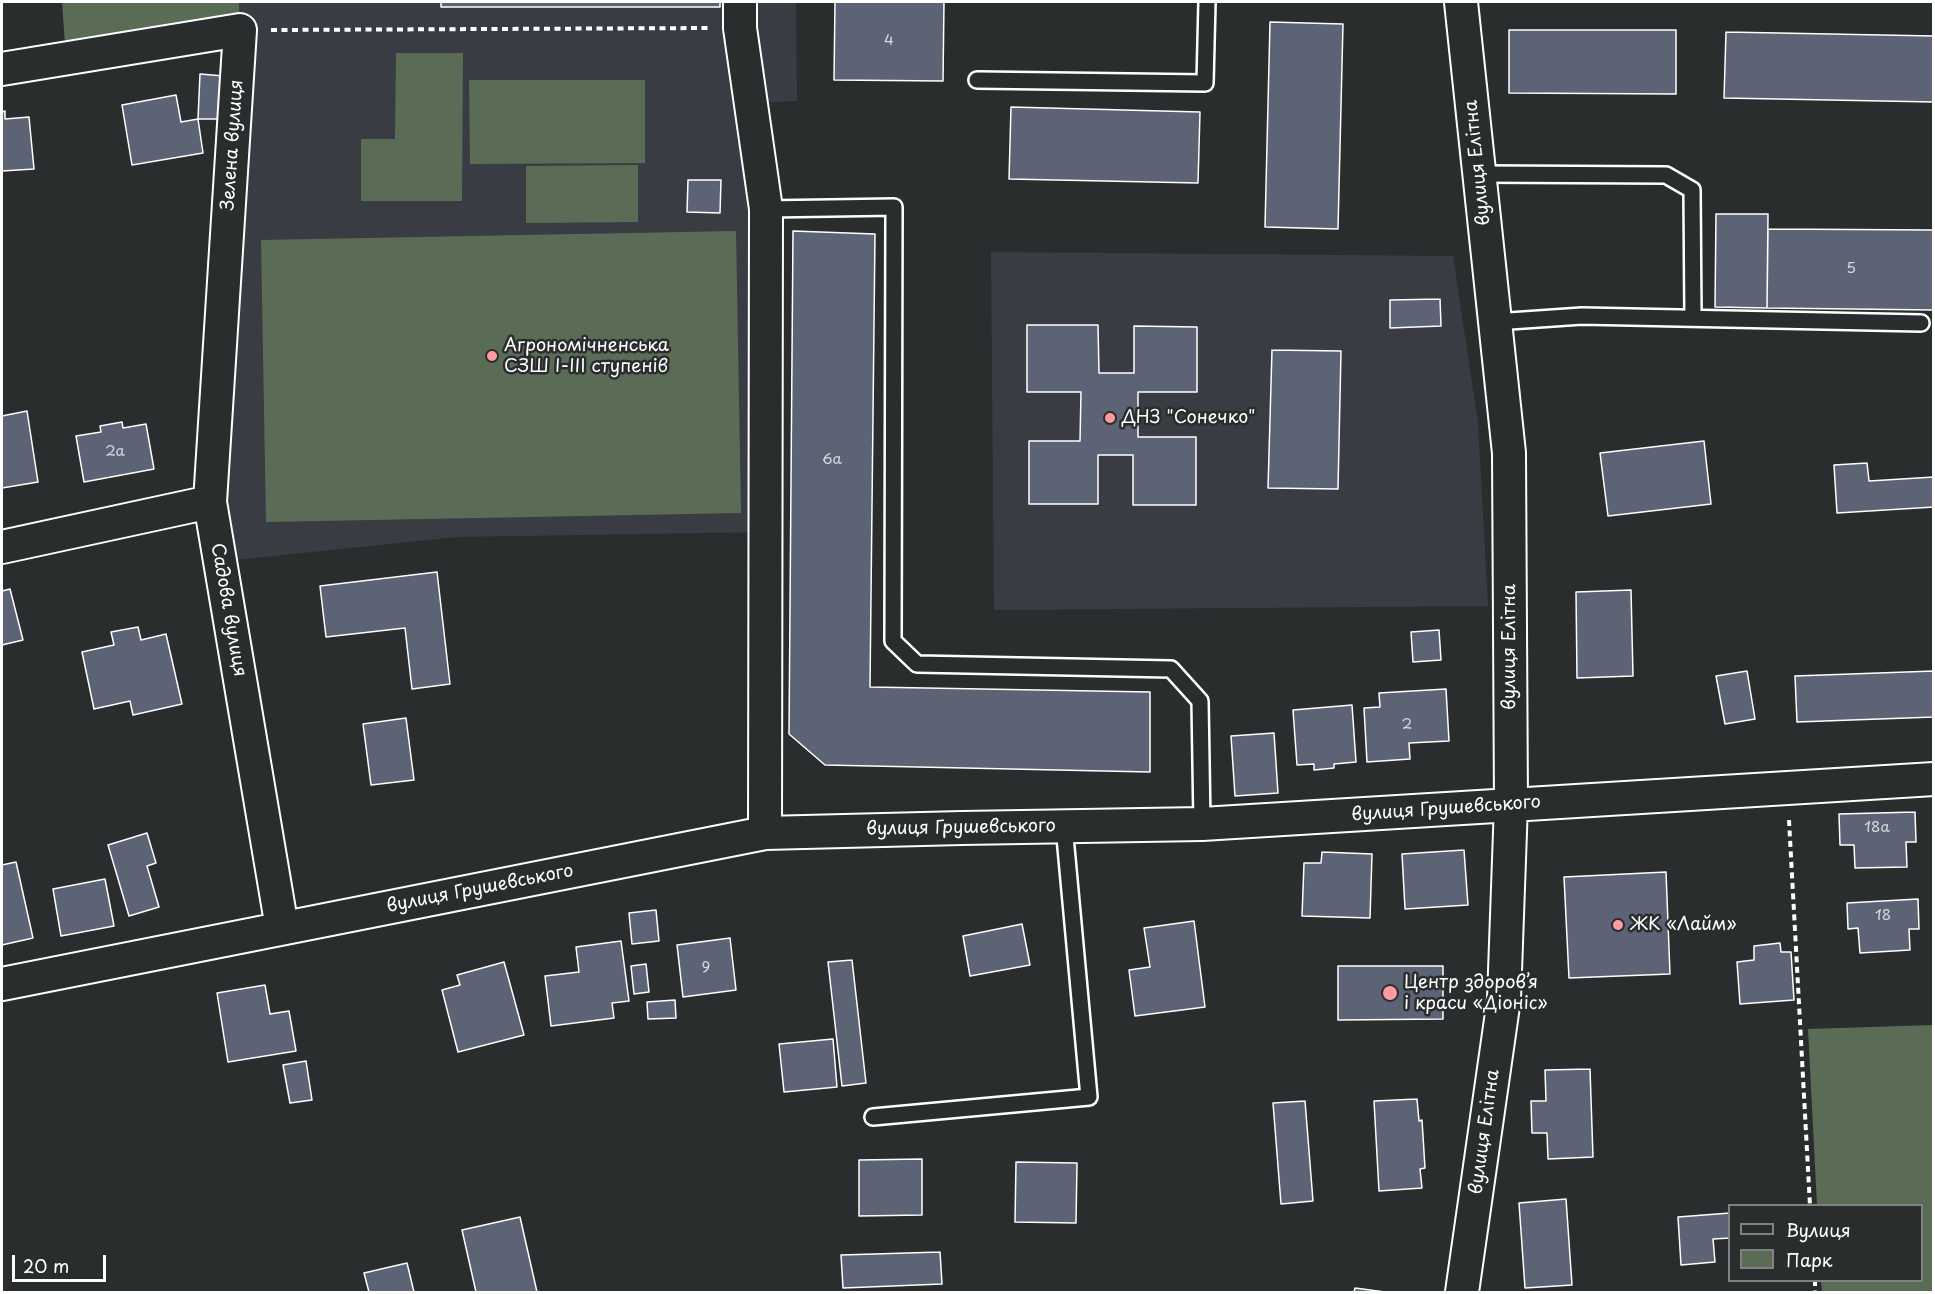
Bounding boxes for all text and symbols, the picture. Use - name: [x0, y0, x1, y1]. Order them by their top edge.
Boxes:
- house number: 4: [884, 32, 894, 50]
- street label: Зелена вулиця: [218, 79, 248, 211]
- street label: вулиця Елітна: [1461, 99, 1495, 227]
- house number: 5: [1846, 260, 1856, 278]
- place label: Агрономічненська СЗШ І-ІІІ ступенів: [504, 335, 669, 378]
- marker: Агрономічненська СЗШ І-ІІІ ступенів: [485, 349, 499, 363]
- place label: ДНЗ "Сонечко": [1122, 407, 1255, 429]
- marker: ДНЗ "Сонечко": [1103, 411, 1117, 425]
- house number: 2а: [105, 443, 125, 461]
- house number: 6а: [822, 451, 842, 469]
- street label: Садова вулиця: [206, 542, 250, 678]
- street label: вулиця Елітна: [1499, 584, 1521, 710]
- house number: 2: [1402, 716, 1412, 734]
- street label: вулиця Грушевського: [1351, 792, 1541, 826]
- street label: вулиця Грушевського: [866, 816, 1056, 840]
- house number: 18а: [1864, 819, 1890, 837]
- street label: вулиця Грушевського: [385, 860, 575, 918]
- house number: 18: [1875, 907, 1891, 925]
- place label: ЖК «Лайм»: [1630, 914, 1737, 936]
- marker: ЖК «Лайм»: [1611, 918, 1625, 932]
- house number: 9: [702, 959, 710, 977]
- place label: Центр здоровʼя і краси «Діоніс»: [1404, 972, 1548, 1014]
- marker: Центр здоровʼя і краси «Діоніс»: [1381, 984, 1399, 1002]
- street label: вулиця Елітна: [1466, 1068, 1504, 1196]
- legend: [1728, 1204, 1923, 1282]
- text: Вулиця: [1786, 1216, 1851, 1243]
- scale bar: [15, 1243, 110, 1281]
- text: Парк: [1786, 1246, 1832, 1273]
- text: 20 m: [23, 1252, 69, 1279]

